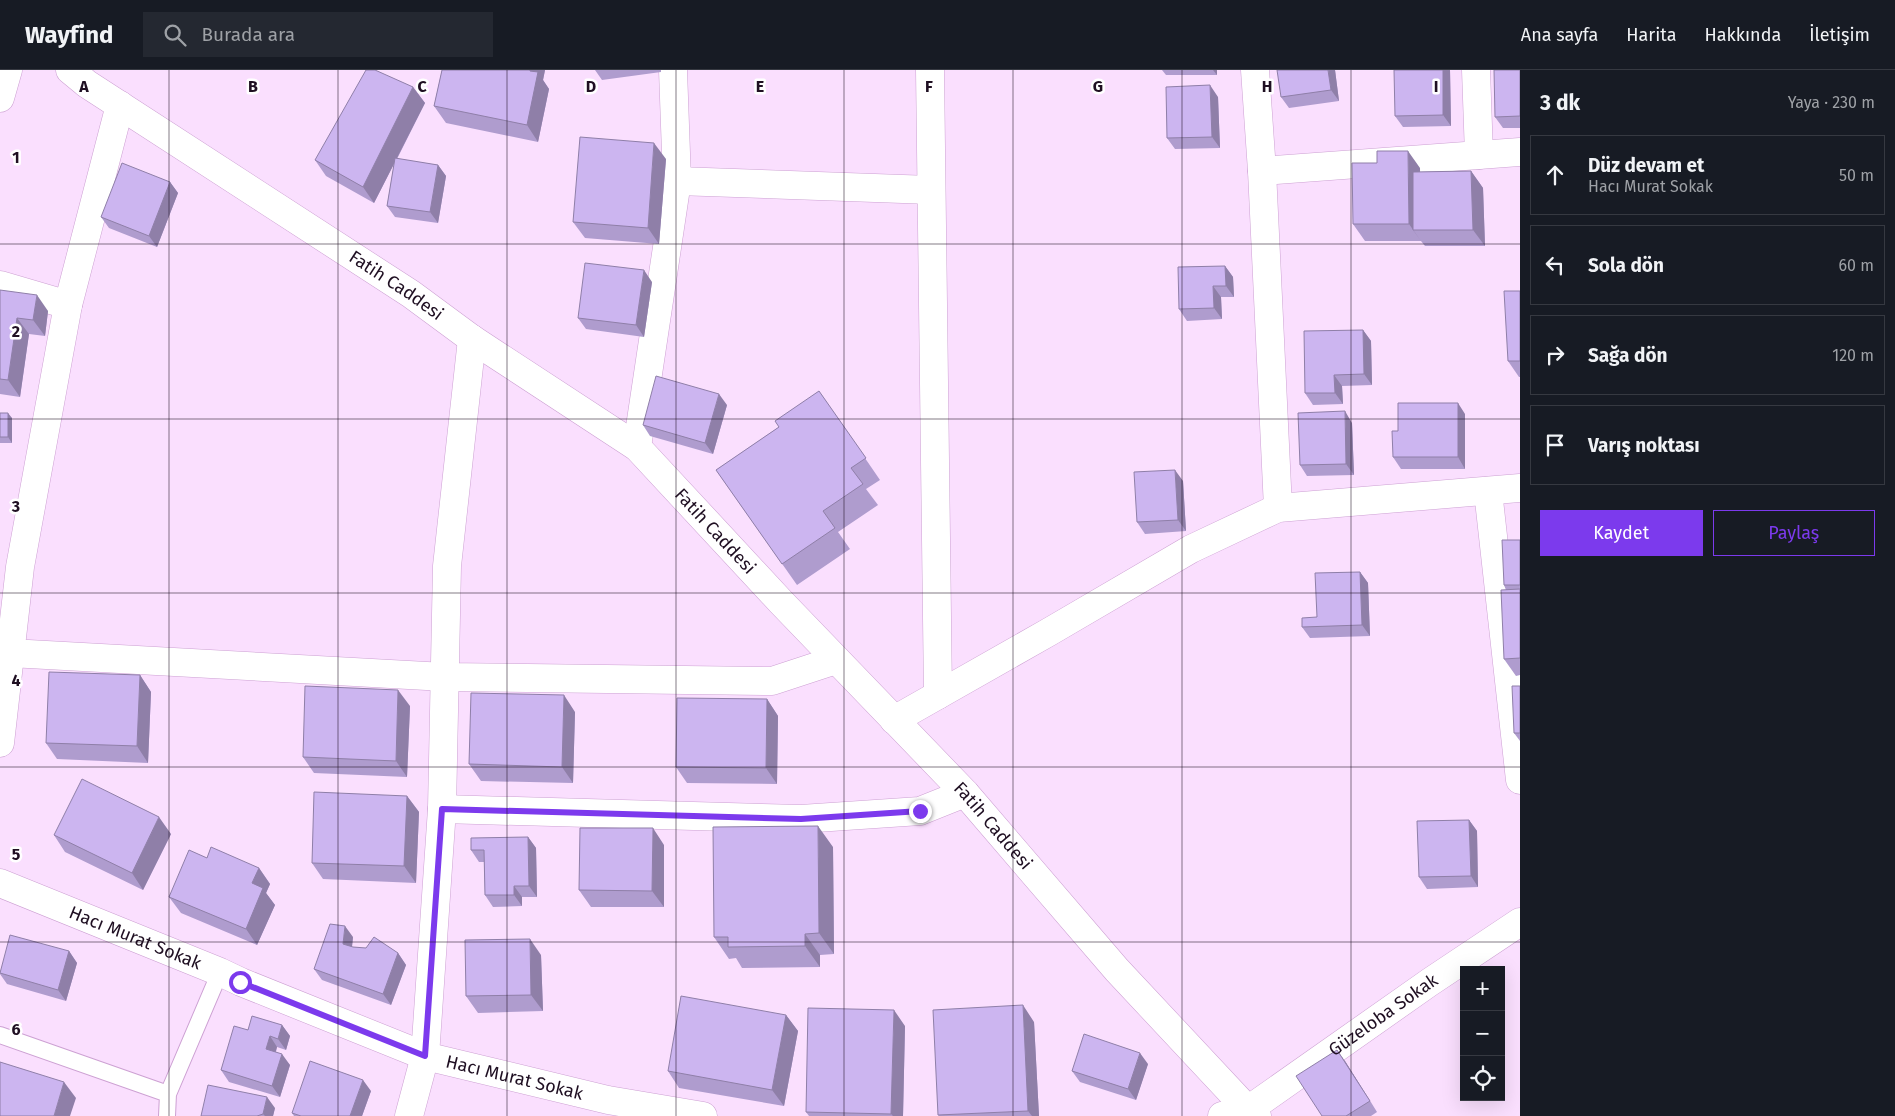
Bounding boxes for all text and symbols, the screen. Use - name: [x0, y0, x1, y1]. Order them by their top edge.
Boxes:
- search box: [143, 12, 493, 57]
- text: Wayfind: [25, 21, 113, 49]
- icon: search: [161, 21, 189, 49]
- text: Burada ara: [201, 23, 295, 46]
- text: Ana sayfa: [1521, 24, 1598, 46]
- text: Harita: [1626, 24, 1677, 46]
- text: Hakkında: [1705, 24, 1781, 46]
- text: İletişim: [1809, 24, 1870, 46]
- text: A: [78, 77, 89, 96]
- text: B: [248, 77, 258, 96]
- text: C: [417, 77, 427, 96]
- text: D: [586, 77, 596, 96]
- text: E: [756, 77, 764, 96]
- text: F: [925, 77, 933, 96]
- text: G: [1093, 77, 1103, 96]
- text: H: [1262, 77, 1272, 96]
- text: I: [1434, 77, 1438, 96]
- text: 3 dk: [1540, 90, 1580, 116]
- text: Yaya · 230 m: [1788, 93, 1875, 112]
- text: 1: [12, 148, 20, 167]
- text: Düz devam et: [1588, 154, 1704, 177]
- icon: ahead: [1541, 161, 1569, 189]
- text: 50 m: [1839, 166, 1874, 185]
- text: Hacı Murat Sokak: [1588, 177, 1713, 196]
- street label: Fatih Caddesi: [345, 246, 448, 325]
- icon: left: [1541, 251, 1569, 279]
- text: Sola dön: [1588, 254, 1664, 277]
- text: 60 m: [1839, 256, 1874, 275]
- text: 2: [12, 322, 20, 341]
- icon: right: [1541, 341, 1569, 369]
- text: Sağa dön: [1588, 344, 1668, 367]
- text: 120 m: [1832, 346, 1874, 365]
- icon: arrive: [1541, 431, 1569, 459]
- text: Varış noktası: [1588, 434, 1700, 457]
- street label: Fatih Caddesi: [670, 484, 760, 579]
- text: 3: [11, 497, 20, 516]
- button: Kaydet: [1540, 510, 1703, 556]
- button: Paylaş: [1713, 510, 1875, 556]
- text: 4: [11, 671, 21, 690]
- street label: Fatih Caddesi: [949, 777, 1037, 874]
- route end: [909, 800, 932, 823]
- text: 5: [12, 845, 21, 864]
- street label: Hacı Murat Sokak: [66, 901, 205, 975]
- map controls: [1460, 966, 1505, 1101]
- button: +: [1460, 966, 1505, 1011]
- street label: Güzeloba Sokak: [1324, 968, 1443, 1061]
- route start: [229, 971, 252, 994]
- button: −: [1460, 1011, 1505, 1056]
- text: 6: [11, 1020, 21, 1039]
- street label: Hacı Murat Sokak: [444, 1050, 586, 1105]
- button: locate: [1460, 1056, 1505, 1101]

